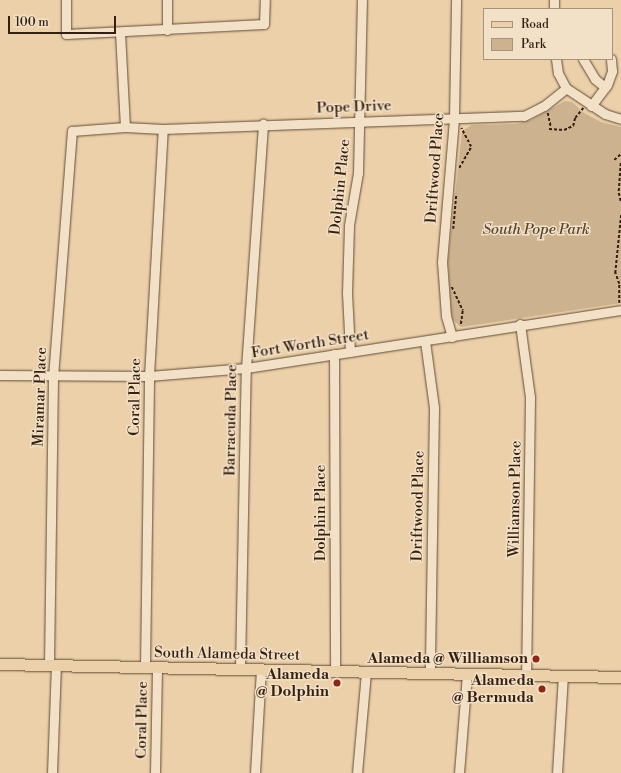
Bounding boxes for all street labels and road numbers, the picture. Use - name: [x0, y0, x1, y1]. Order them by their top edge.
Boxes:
- street label: Pope Drive: [316, 97, 392, 117]
- street label: Driftwood Place: [422, 112, 448, 224]
- street label: Dolphin Place: [326, 138, 354, 236]
- street label: Fort Worth Street: [250, 326, 370, 362]
- street label: Miramar Place: [29, 347, 51, 447]
- street label: Coral Place: [125, 358, 145, 436]
- street label: Barracuda Place: [221, 364, 241, 476]
- street label: Williamson Place: [505, 440, 525, 558]
- street label: Driftwood Place: [408, 450, 428, 562]
- street label: Dolphin Place: [312, 465, 330, 561]
- street label: South Alameda Street: [154, 644, 300, 664]
- street label: Coral Place: [132, 681, 152, 759]

